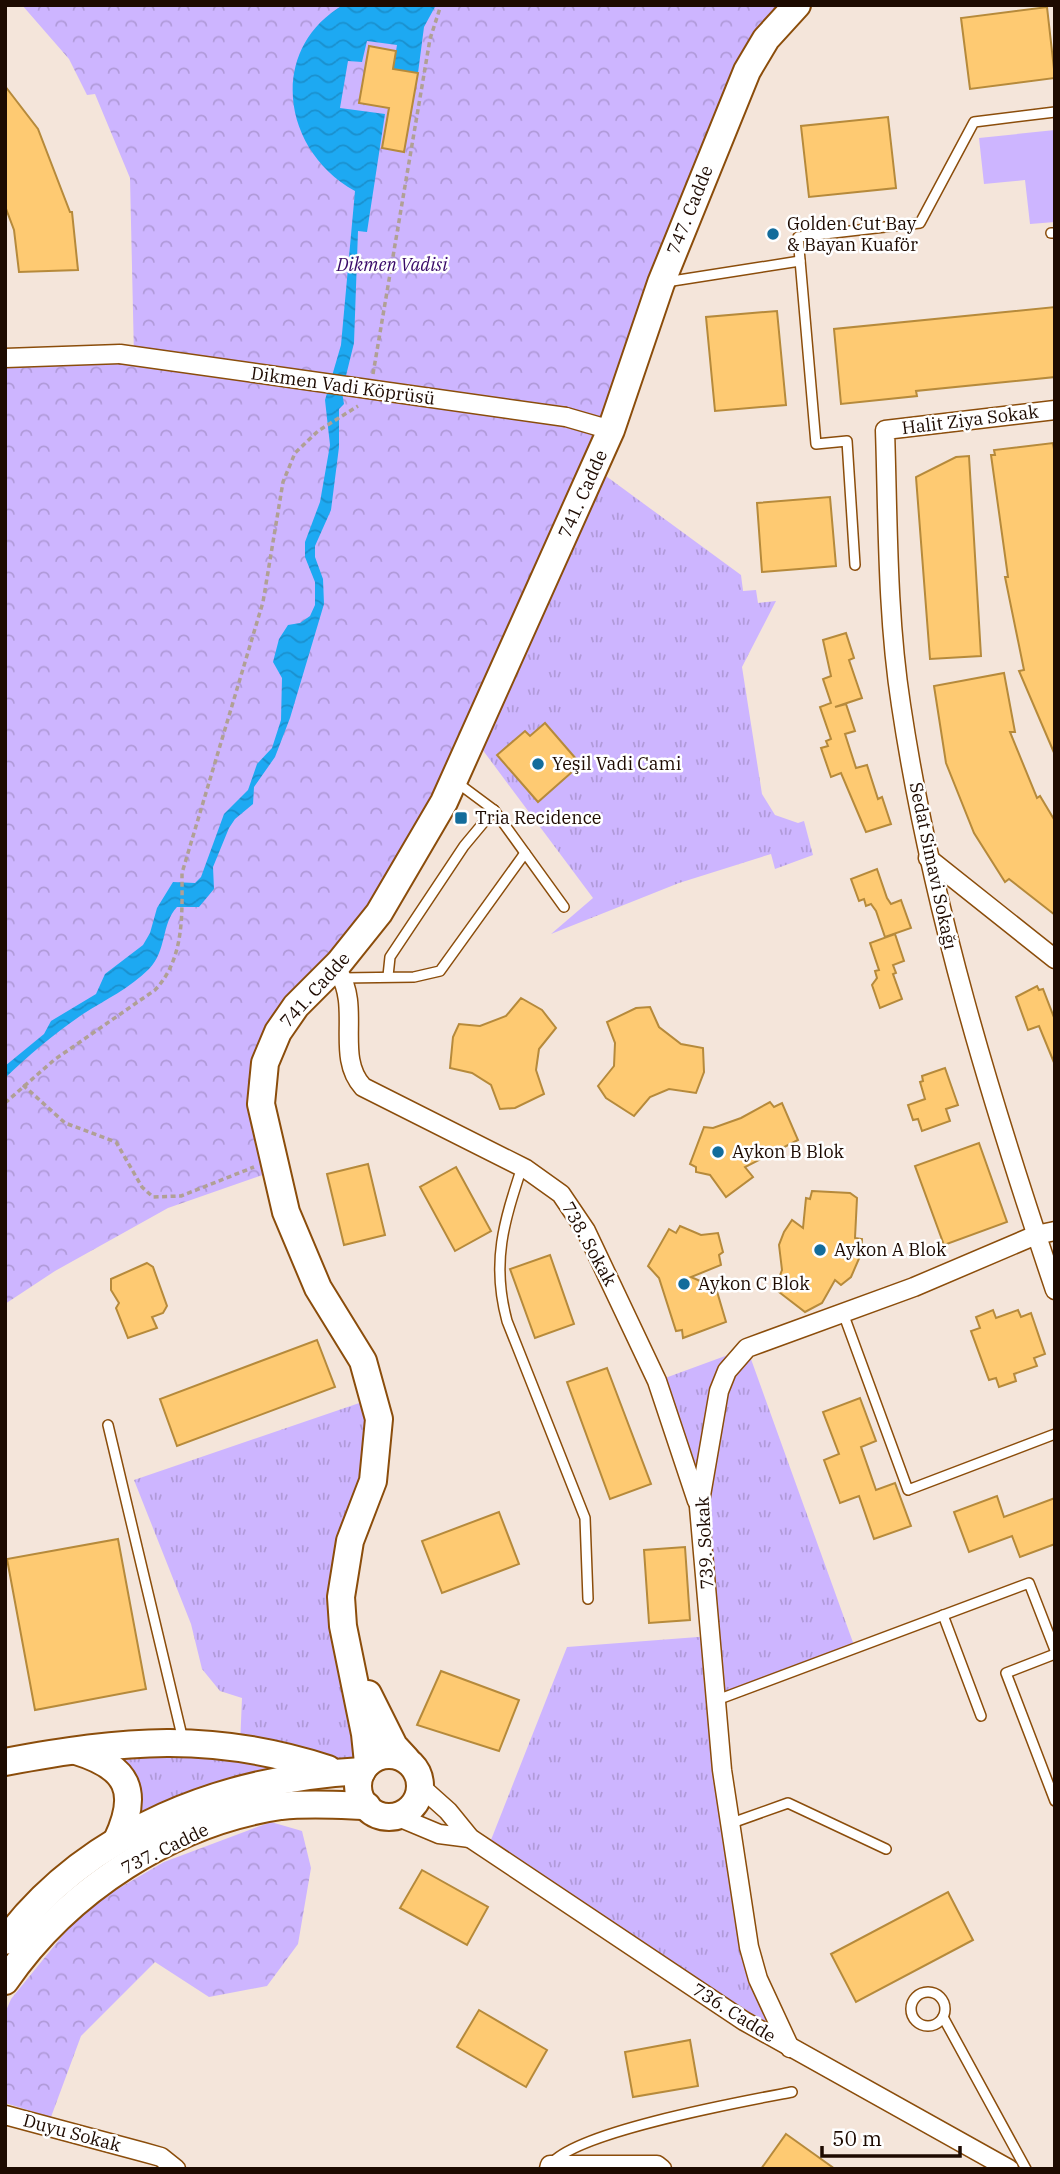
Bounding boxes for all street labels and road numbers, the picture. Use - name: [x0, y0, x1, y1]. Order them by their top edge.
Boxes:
- street label: 747. Cadde: [661, 162, 718, 258]
- street label: Dikmen Vadi Köprüsü: [250, 361, 437, 410]
- street label: Halit Ziya Sokak: [900, 400, 1040, 439]
- street label: 741. Cadde: [553, 446, 612, 542]
- street label: Sedat Simavi Sokağı: [905, 780, 963, 952]
- street label: 741. Cadde: [275, 947, 355, 1032]
- street label: 738. Sokak: [557, 1198, 622, 1290]
- street label: 739. Sokak: [691, 1496, 718, 1590]
- street label: 737. Cadde: [117, 1818, 212, 1880]
- street label: 736. Cadde: [688, 1978, 780, 2047]
- street label: Duyu Sokak: [21, 2108, 124, 2157]

